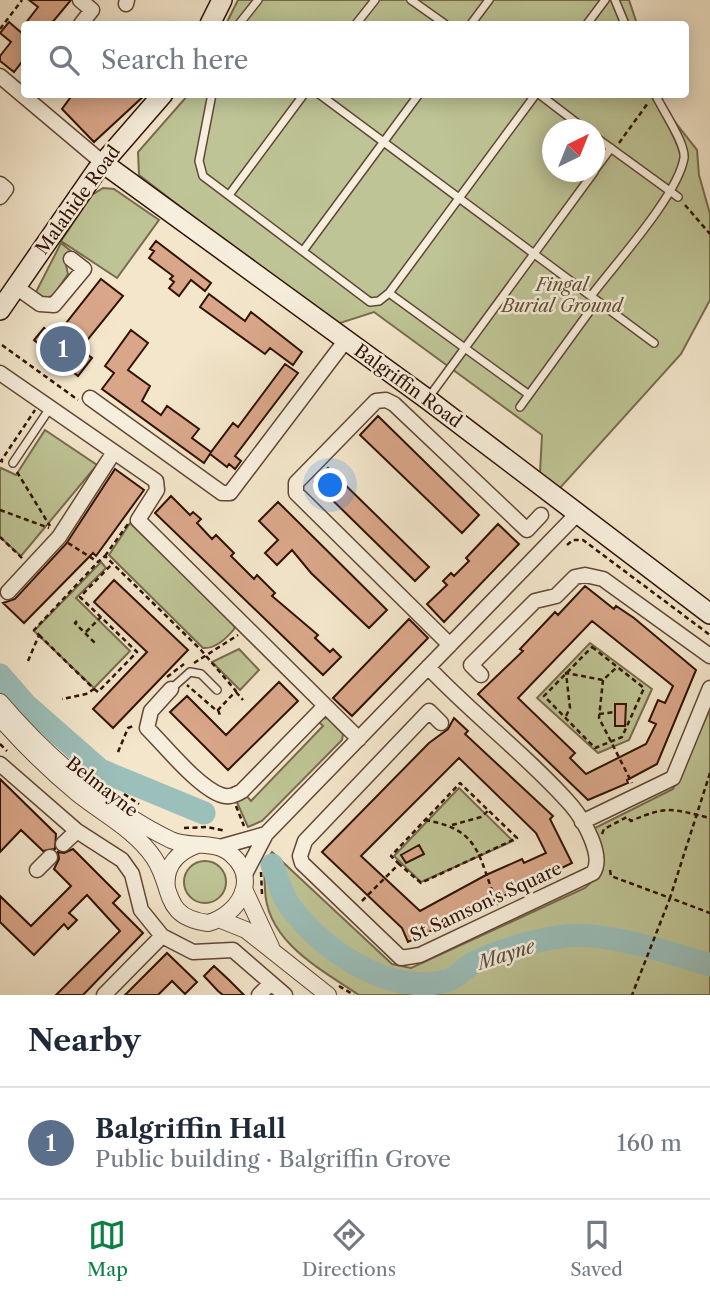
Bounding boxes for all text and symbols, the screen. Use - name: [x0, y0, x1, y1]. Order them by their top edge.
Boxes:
- search box: [21, 21, 689, 98]
- icon: search: [45, 41, 83, 79]
- text: Search here: [101, 44, 248, 76]
- north arrow: [542, 119, 605, 182]
- street label: Malahide Road: [31, 141, 125, 259]
- park label: Fingal Burial Ground: [500, 274, 625, 317]
- pin: 1: [40, 323, 86, 375]
- street label: Balgriffin Road: [350, 340, 466, 432]
- your location: [313, 468, 347, 502]
- street label: Belmayne: [62, 752, 142, 822]
- street label: St Samson's Square: [407, 857, 565, 947]
- water label: Mayne: [473, 934, 538, 975]
- text: Nearby: [28, 1022, 141, 1059]
- text: Balgriffin Hall: [95, 1113, 286, 1145]
- text: 1: [46, 1129, 56, 1157]
- text: 160 m: [617, 1129, 682, 1157]
- text: Public building · Balgriffin Grove: [95, 1145, 451, 1173]
- tab: Map: [87, 1216, 128, 1281]
- tab: Directions: [302, 1216, 396, 1281]
- tab: Saved: [570, 1216, 623, 1281]

